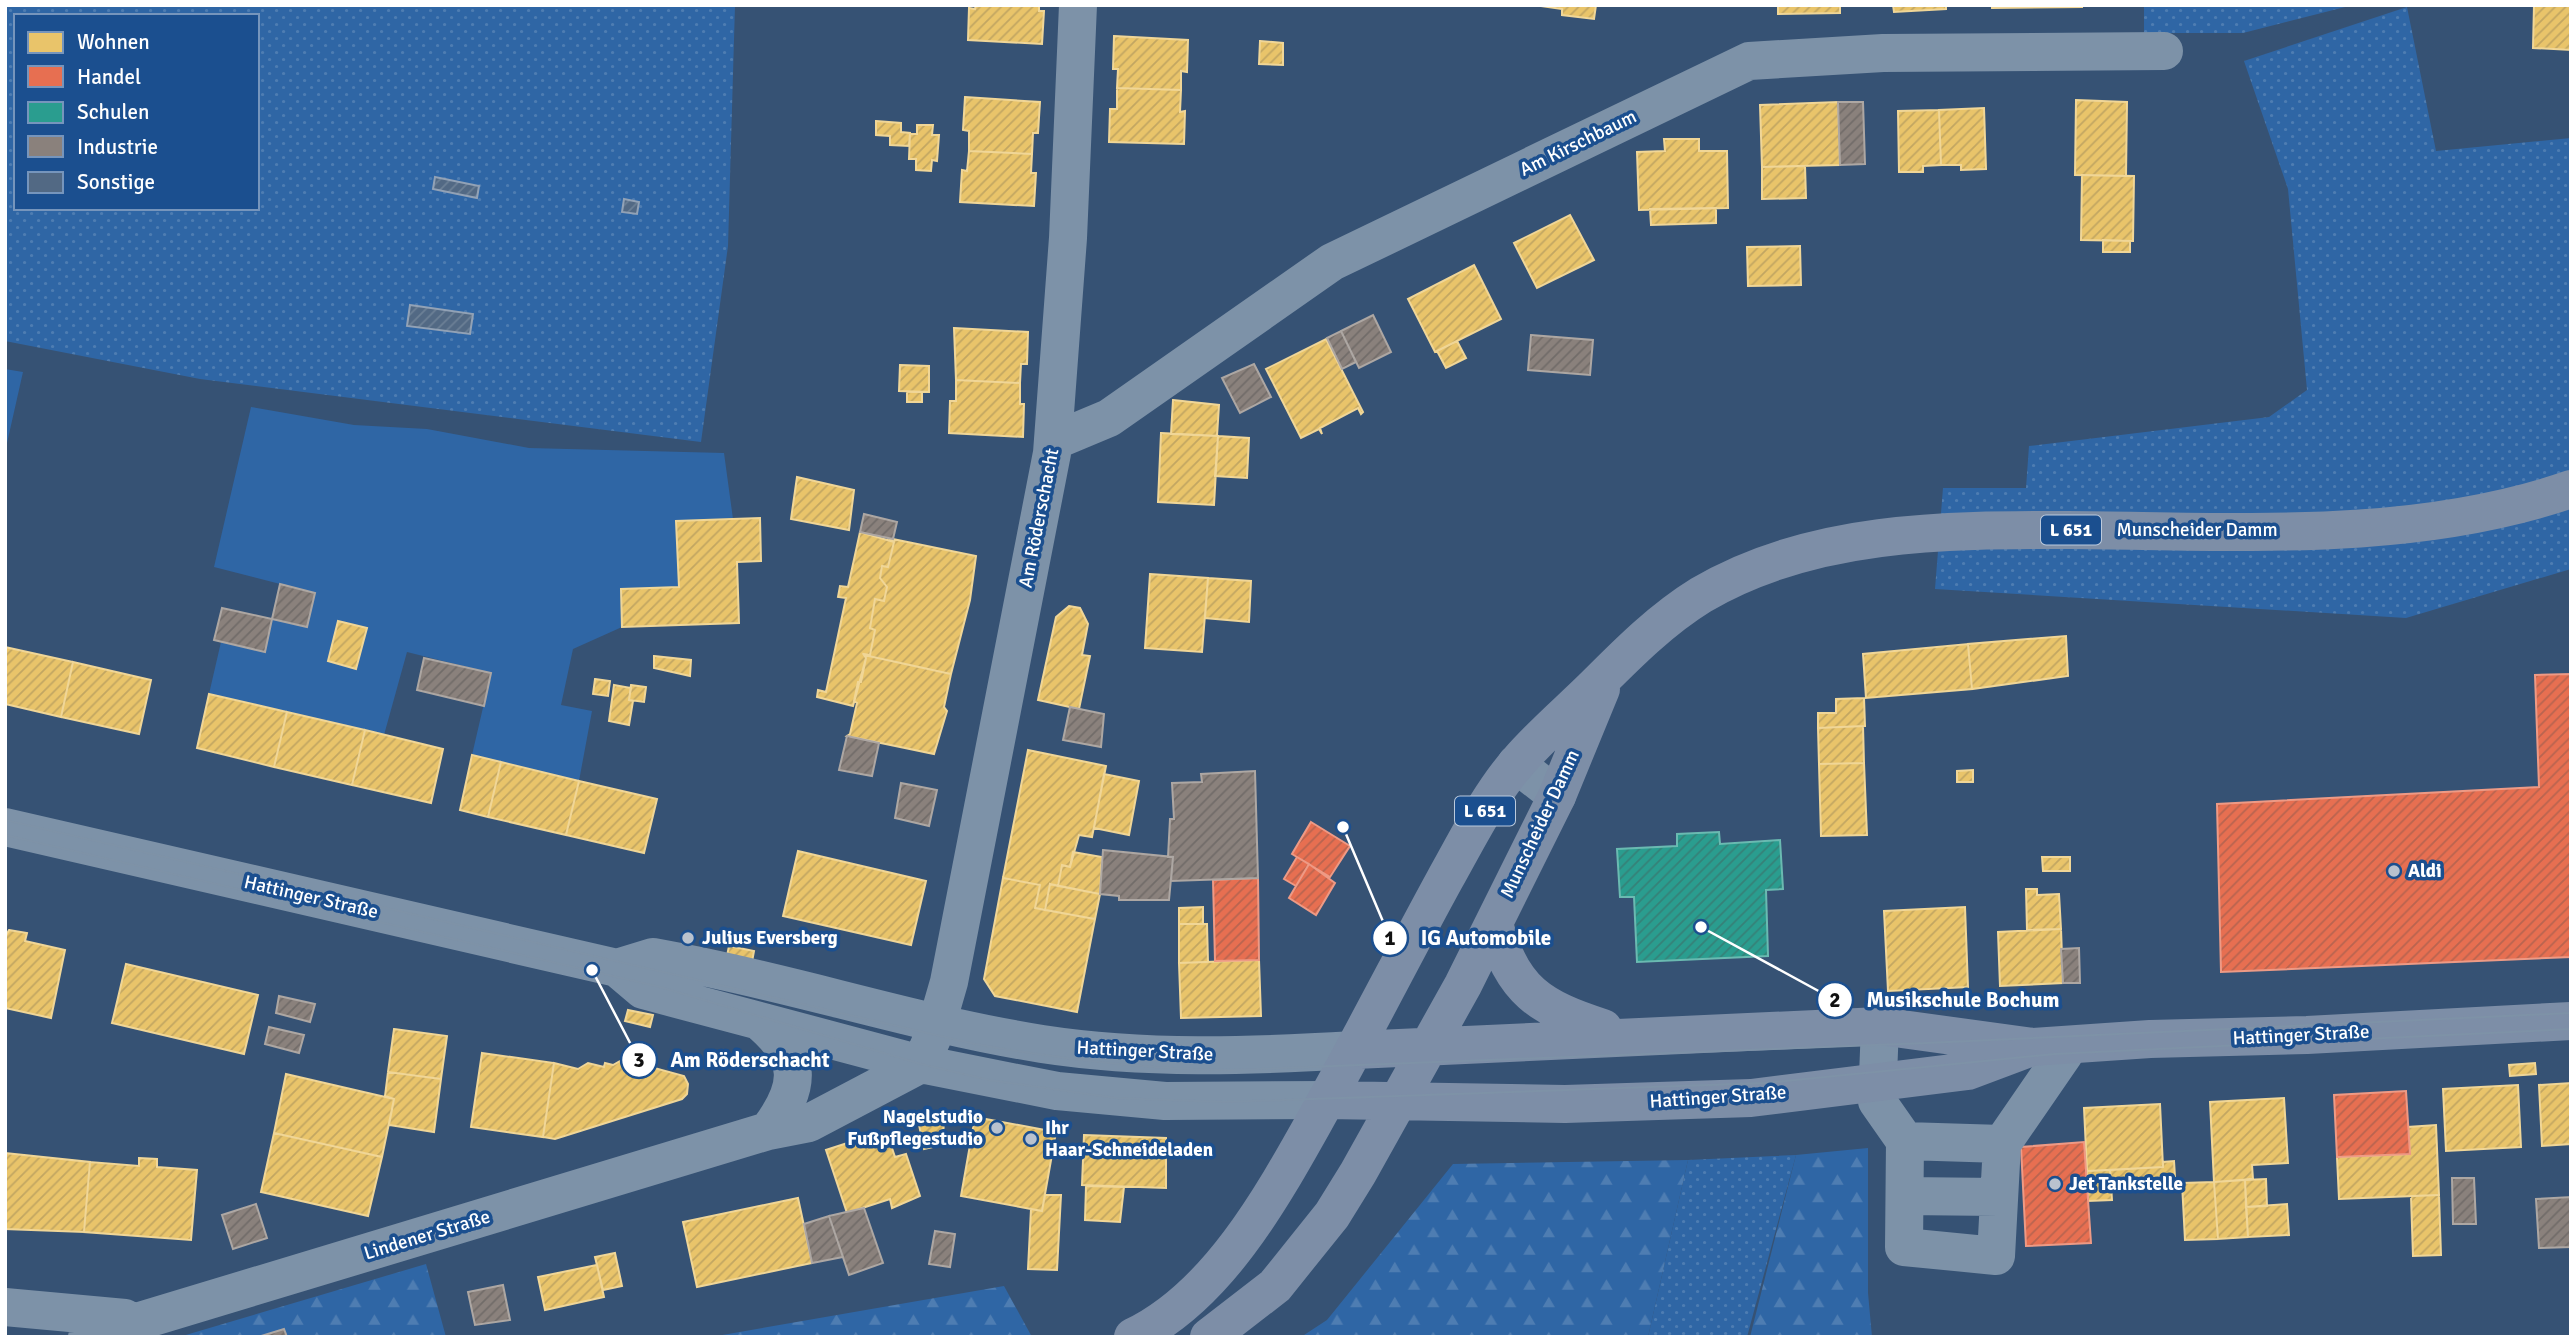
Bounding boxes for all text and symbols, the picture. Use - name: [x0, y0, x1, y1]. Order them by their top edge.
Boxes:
- legend: [14, 14, 259, 210]
- text: Wohnen: [77, 29, 150, 55]
- text: Handel: [77, 64, 141, 90]
- text: Schulen: [77, 99, 149, 125]
- street label: Am Kirschbaum: [1516, 104, 1640, 182]
- text: Industrie: [77, 134, 158, 160]
- text: Sonstige: [77, 169, 155, 195]
- street label: Am Röderschacht: [1014, 446, 1064, 590]
- road number: L 651: [2041, 516, 2101, 544]
- street label: Munscheider Damm: [2116, 518, 2278, 542]
- street label: Munscheider Damm: [1495, 746, 1585, 902]
- road number: L 651: [1455, 796, 1515, 826]
- place label: Aldi: [2408, 859, 2442, 883]
- marker: Aldi: [2386, 863, 2402, 879]
- street label: Hattinger Straße: [242, 870, 380, 924]
- callout: IG Automobile: [1372, 917, 1566, 959]
- text: 1: [1384, 925, 1396, 951]
- text: IG Automobile: [1421, 925, 1551, 951]
- place label: Julius Eversberg: [702, 926, 838, 950]
- marker: Julius Eversberg: [680, 930, 696, 946]
- callout: Musikschule Bochum: [1818, 979, 2074, 1021]
- text: 2: [1829, 987, 1841, 1013]
- text: Musikschule Bochum: [1866, 987, 2060, 1013]
- street label: Hattinger Straße: [2232, 1019, 2370, 1051]
- street label: Hattinger Straße: [1076, 1035, 1214, 1067]
- callout: Am Röderschacht: [622, 1039, 844, 1081]
- text: 3: [633, 1047, 645, 1073]
- text: Am Röderschacht: [670, 1047, 830, 1073]
- street label: Hattinger Straße: [1649, 1080, 1787, 1114]
- place label: Nagelstudio Fußpflegestudio: [847, 1105, 983, 1151]
- place label: Ihr Haar-Schneideladen: [1045, 1116, 1213, 1162]
- marker: Nagelstudio Fußpflegestudio: [989, 1120, 1005, 1136]
- marker: Ihr Haar-Schneideladen: [1023, 1131, 1039, 1147]
- place label: Jet Tankstelle: [2069, 1172, 2183, 1196]
- marker: Jet Tankstelle: [2047, 1176, 2063, 1192]
- street label: Lindener Straße: [361, 1204, 493, 1266]

